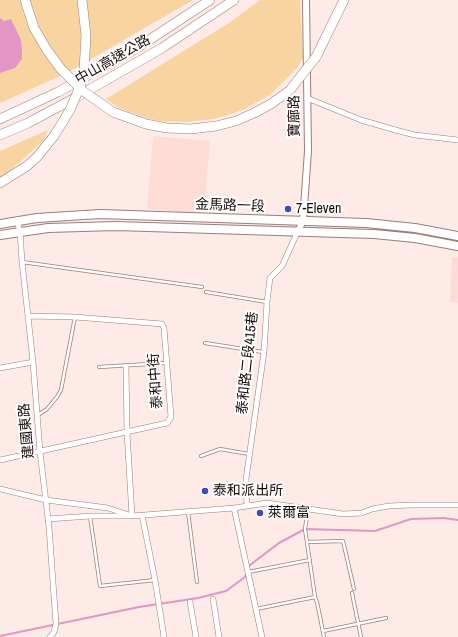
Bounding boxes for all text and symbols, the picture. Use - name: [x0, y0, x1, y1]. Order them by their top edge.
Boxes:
- street label: 中山高速公路: [72, 32, 154, 88]
- street label: 寶廍路: [286, 95, 304, 137]
- street label: 金馬路一段: [195, 196, 265, 216]
- place label: 7-Eleven: [296, 201, 341, 217]
- marker: 7-Eleven: [283, 204, 293, 214]
- street label: 泰和路二段415巷: [234, 311, 262, 415]
- street label: 泰和中街: [146, 352, 166, 410]
- street label: 建國東路: [16, 402, 38, 460]
- place label: 泰和派出所: [213, 483, 283, 499]
- marker: 泰和派出所: [200, 486, 210, 496]
- place label: 萊爾富: [268, 505, 310, 521]
- marker: 萊爾富: [255, 508, 265, 518]

